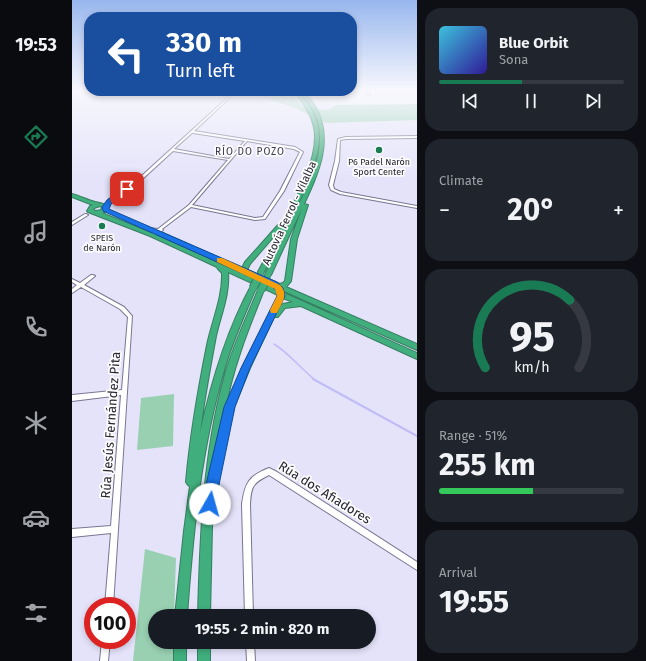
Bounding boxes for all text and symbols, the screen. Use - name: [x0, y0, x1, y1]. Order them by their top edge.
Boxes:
- text: 330 m: [166, 26, 242, 59]
- icon: left: [100, 28, 152, 80]
- text: 19:53: [15, 34, 57, 56]
- text: Blue Orbit: [499, 34, 568, 52]
- text: Sona: [499, 52, 528, 67]
- text: Turn left: [166, 60, 235, 82]
- icon: previous: [459, 90, 481, 112]
- icon: pause: [520, 90, 542, 112]
- icon: next: [582, 90, 604, 112]
- icon: directions: [22, 123, 50, 151]
- district label: RÍO DO POZO: [215, 144, 285, 158]
- marker: P6 Padel Narón Sport Center: [374, 145, 384, 155]
- place label: P6 Padel Narón Sport Center: [348, 157, 410, 177]
- street label: Autovía Ferrol - Vilalba: [260, 159, 319, 267]
- pin: [110, 172, 144, 206]
- text: Climate: [439, 173, 483, 188]
- icon: arrive: [116, 178, 138, 200]
- text: 20°: [507, 192, 556, 228]
- text: −: [439, 197, 450, 224]
- text: +: [613, 197, 624, 224]
- icon: music: [22, 218, 50, 246]
- marker: SPEIS de Narón: [97, 221, 107, 231]
- place label: SPEIS de Narón: [83, 233, 121, 253]
- text: 95: [509, 312, 554, 362]
- icon: phone: [22, 313, 50, 341]
- street label: Rúa Jesús Fernández Pita: [98, 351, 123, 499]
- text: km/h: [514, 359, 549, 376]
- icon: climate: [22, 409, 50, 437]
- text: Range · 51%: [439, 428, 507, 443]
- text: 255 km: [439, 447, 536, 483]
- street label: Rúa dos Afiadores: [276, 458, 374, 527]
- position arrow: [189, 483, 231, 525]
- icon: car: [22, 504, 50, 532]
- text: Arrival: [439, 565, 477, 580]
- text: 19:55: [439, 584, 509, 620]
- speed limit sign: 100: [84, 597, 136, 649]
- icon: filters: [22, 599, 50, 627]
- text: 19:55 · 2 min · 820 m: [195, 620, 329, 638]

